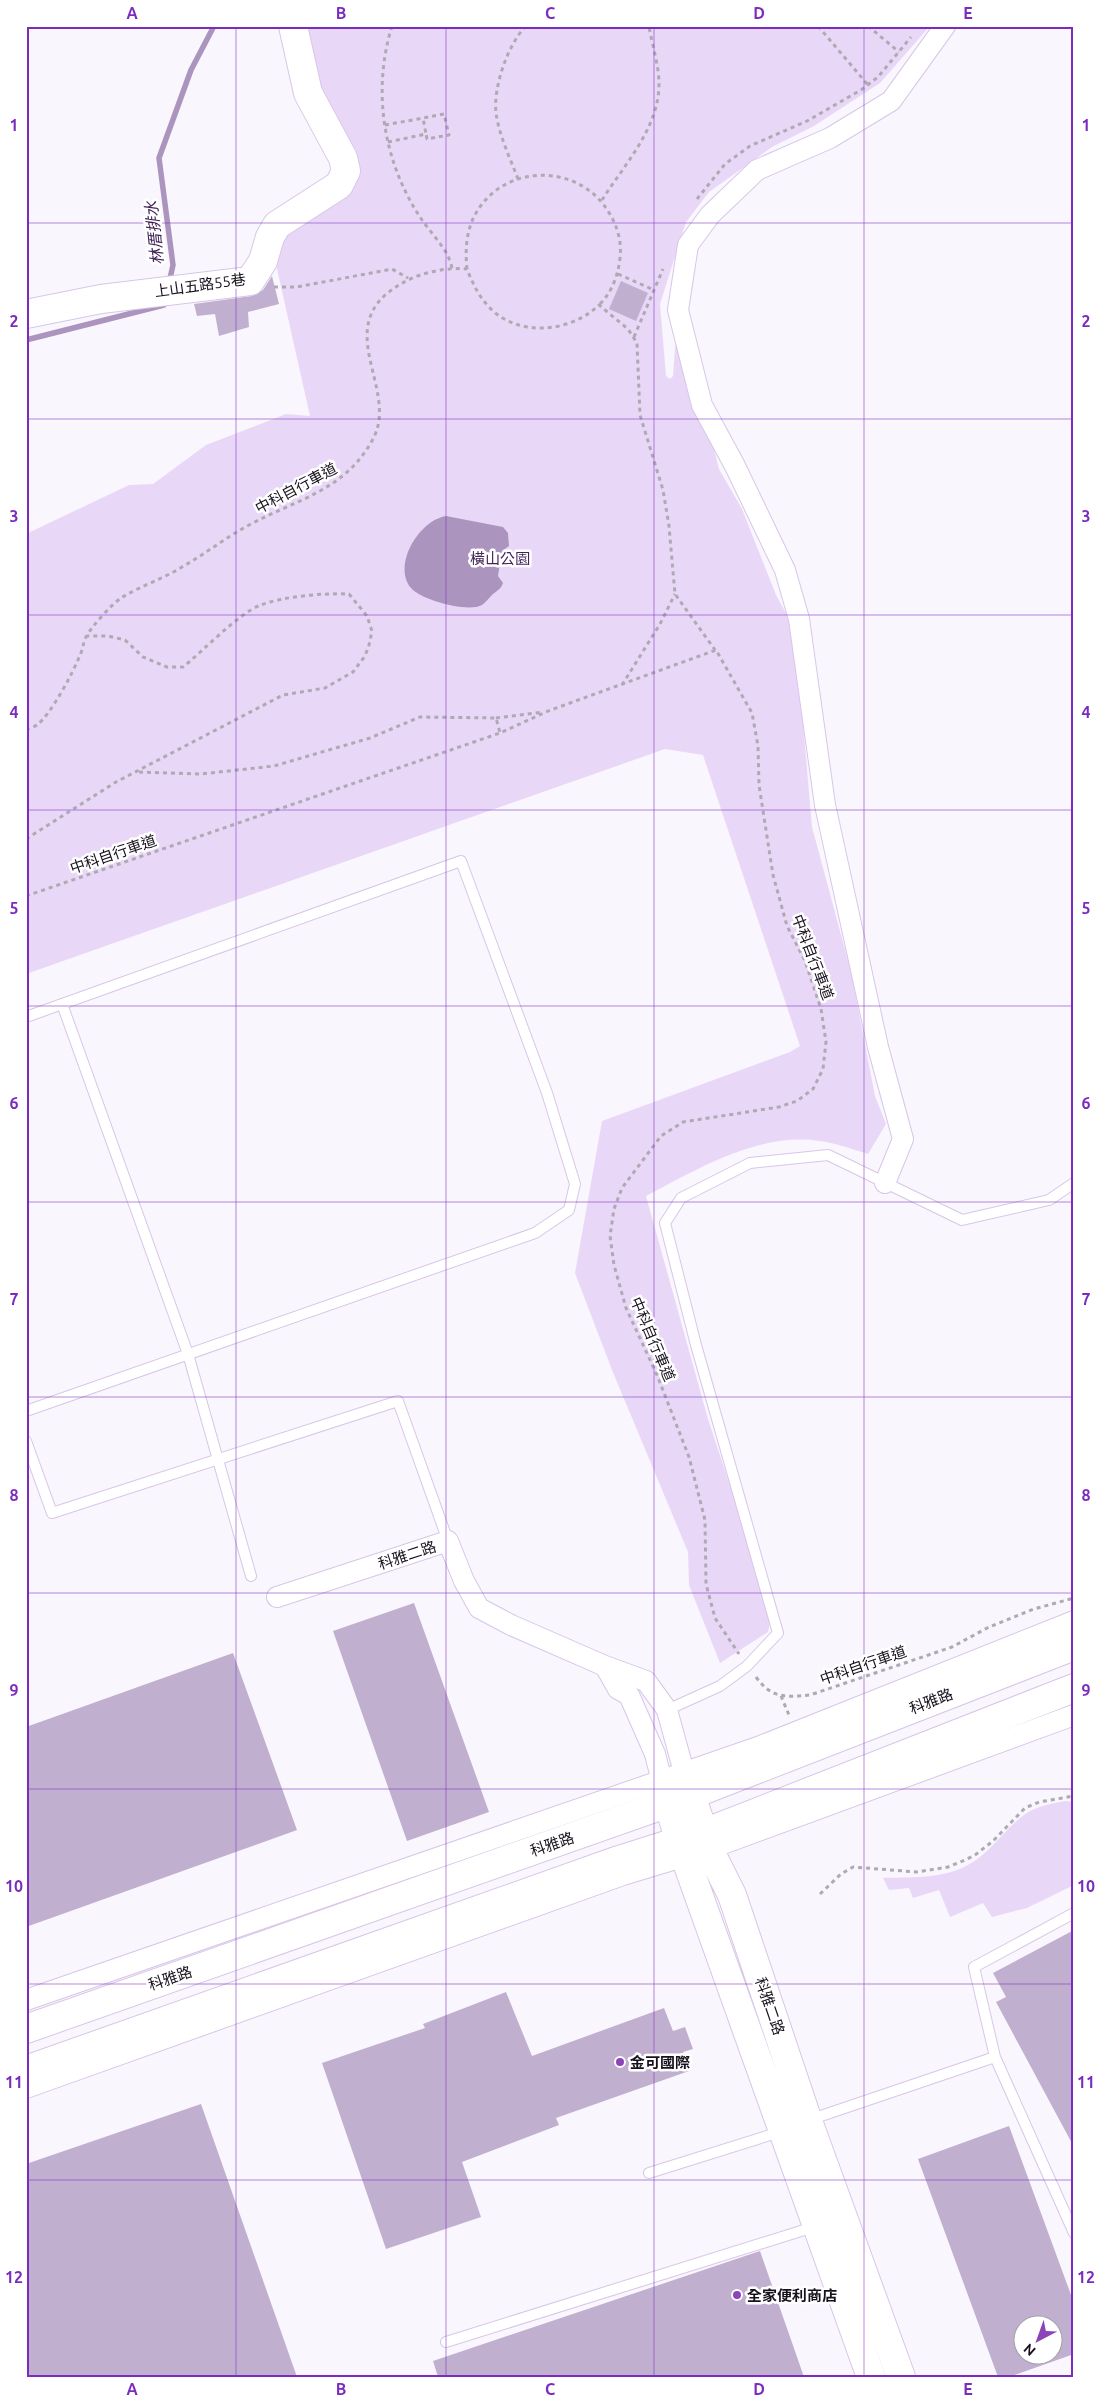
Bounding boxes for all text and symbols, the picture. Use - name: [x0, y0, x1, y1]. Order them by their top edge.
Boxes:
- text: A: [126, 4, 138, 22]
- text: B: [336, 4, 346, 22]
- text: C: [545, 4, 555, 22]
- text: D: [753, 4, 765, 22]
- text: E: [963, 4, 973, 22]
- text: 1: [9, 116, 19, 134]
- text: 1: [1081, 116, 1091, 134]
- water label: 林厝排水: [142, 199, 166, 266]
- street label: 上山五路55巷: [153, 270, 247, 300]
- text: 2: [9, 312, 19, 330]
- text: 2: [1081, 312, 1091, 330]
- street label: 中科自行車道: [252, 459, 340, 517]
- text: 3: [9, 507, 19, 525]
- text: 3: [1081, 507, 1091, 525]
- park label: 橫山公園: [470, 550, 530, 567]
- text: 4: [9, 703, 19, 721]
- text: 4: [1081, 703, 1091, 721]
- street label: 中科自行車道: [68, 831, 158, 877]
- text: 5: [9, 899, 19, 917]
- text: 5: [1081, 899, 1091, 917]
- street label: 中科自行車道: [789, 912, 837, 1002]
- text: 6: [9, 1094, 19, 1112]
- text: 6: [1081, 1094, 1091, 1112]
- text: 7: [9, 1290, 19, 1308]
- text: 7: [1081, 1290, 1091, 1308]
- street label: 中科自行車道: [628, 1294, 678, 1384]
- text: 8: [9, 1486, 19, 1504]
- text: 8: [1081, 1486, 1091, 1504]
- street label: 科雅二路: [376, 1538, 438, 1572]
- street label: 中科自行車道: [818, 1642, 908, 1688]
- text: 9: [9, 1681, 19, 1699]
- text: 9: [1081, 1681, 1091, 1699]
- street label: 科雅路: [907, 1685, 955, 1717]
- street label: 科雅路: [528, 1829, 576, 1859]
- text: 10: [5, 1877, 23, 1895]
- text: 10: [1077, 1877, 1095, 1895]
- street label: 科雅路: [146, 1963, 194, 1993]
- street label: 科雅二路: [752, 1975, 788, 2037]
- place label: 金可國際: [630, 2054, 690, 2071]
- marker: 金可國際: [614, 2056, 626, 2068]
- text: 11: [5, 2073, 23, 2091]
- text: 11: [1077, 2073, 1095, 2091]
- text: 12: [5, 2268, 23, 2286]
- text: 12: [1077, 2268, 1095, 2286]
- place label: 全家便利商店: [747, 2287, 837, 2304]
- marker: 全家便利商店: [731, 2289, 743, 2301]
- north arrow: [1012, 2316, 1062, 2366]
- text: N: [1020, 2340, 1039, 2359]
- text: A: [126, 2380, 138, 2398]
- text: B: [336, 2380, 346, 2398]
- text: C: [545, 2380, 555, 2398]
- text: D: [753, 2380, 765, 2398]
- text: E: [963, 2380, 973, 2398]

